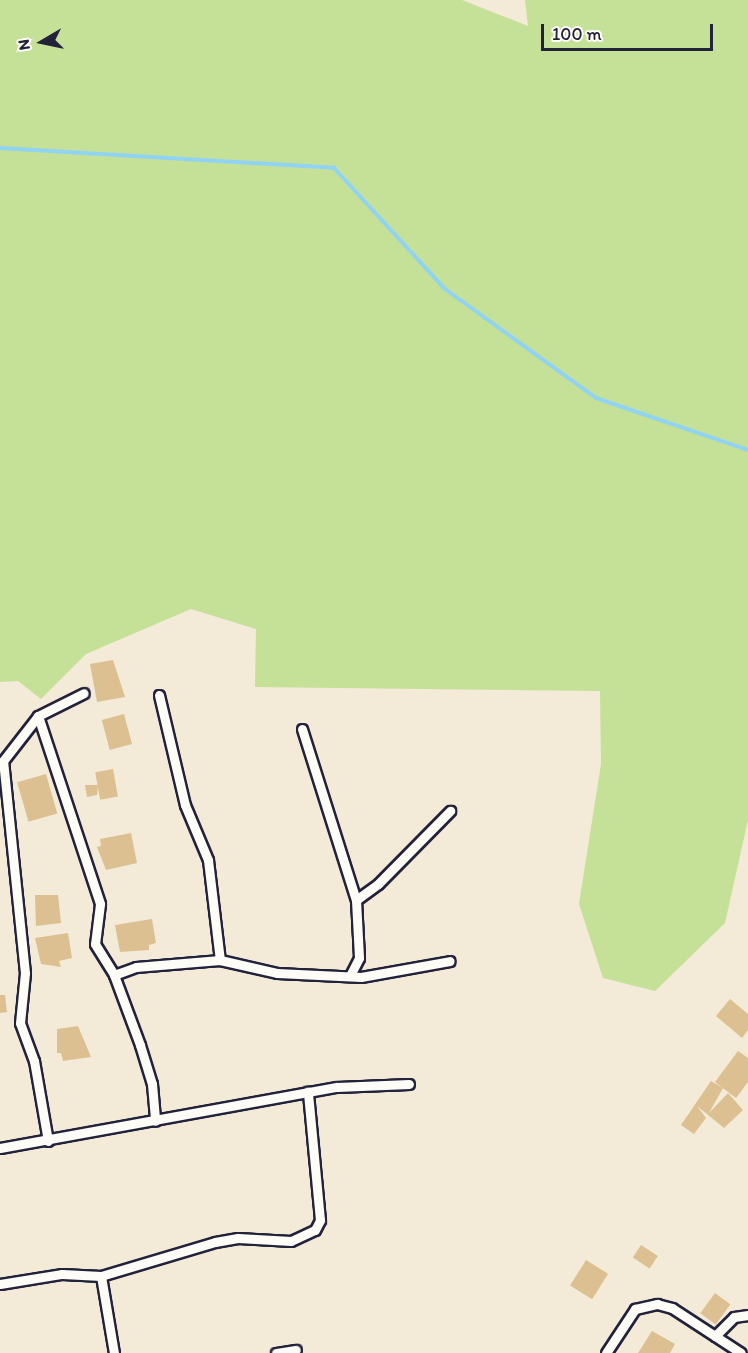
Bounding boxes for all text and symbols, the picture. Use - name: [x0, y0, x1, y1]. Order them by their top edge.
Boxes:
- north arrow: [12, 12, 72, 72]
- scale bar: [544, 12, 716, 50]
- text: 100 m: [552, 23, 602, 45]
- text: N: [13, 38, 34, 52]

